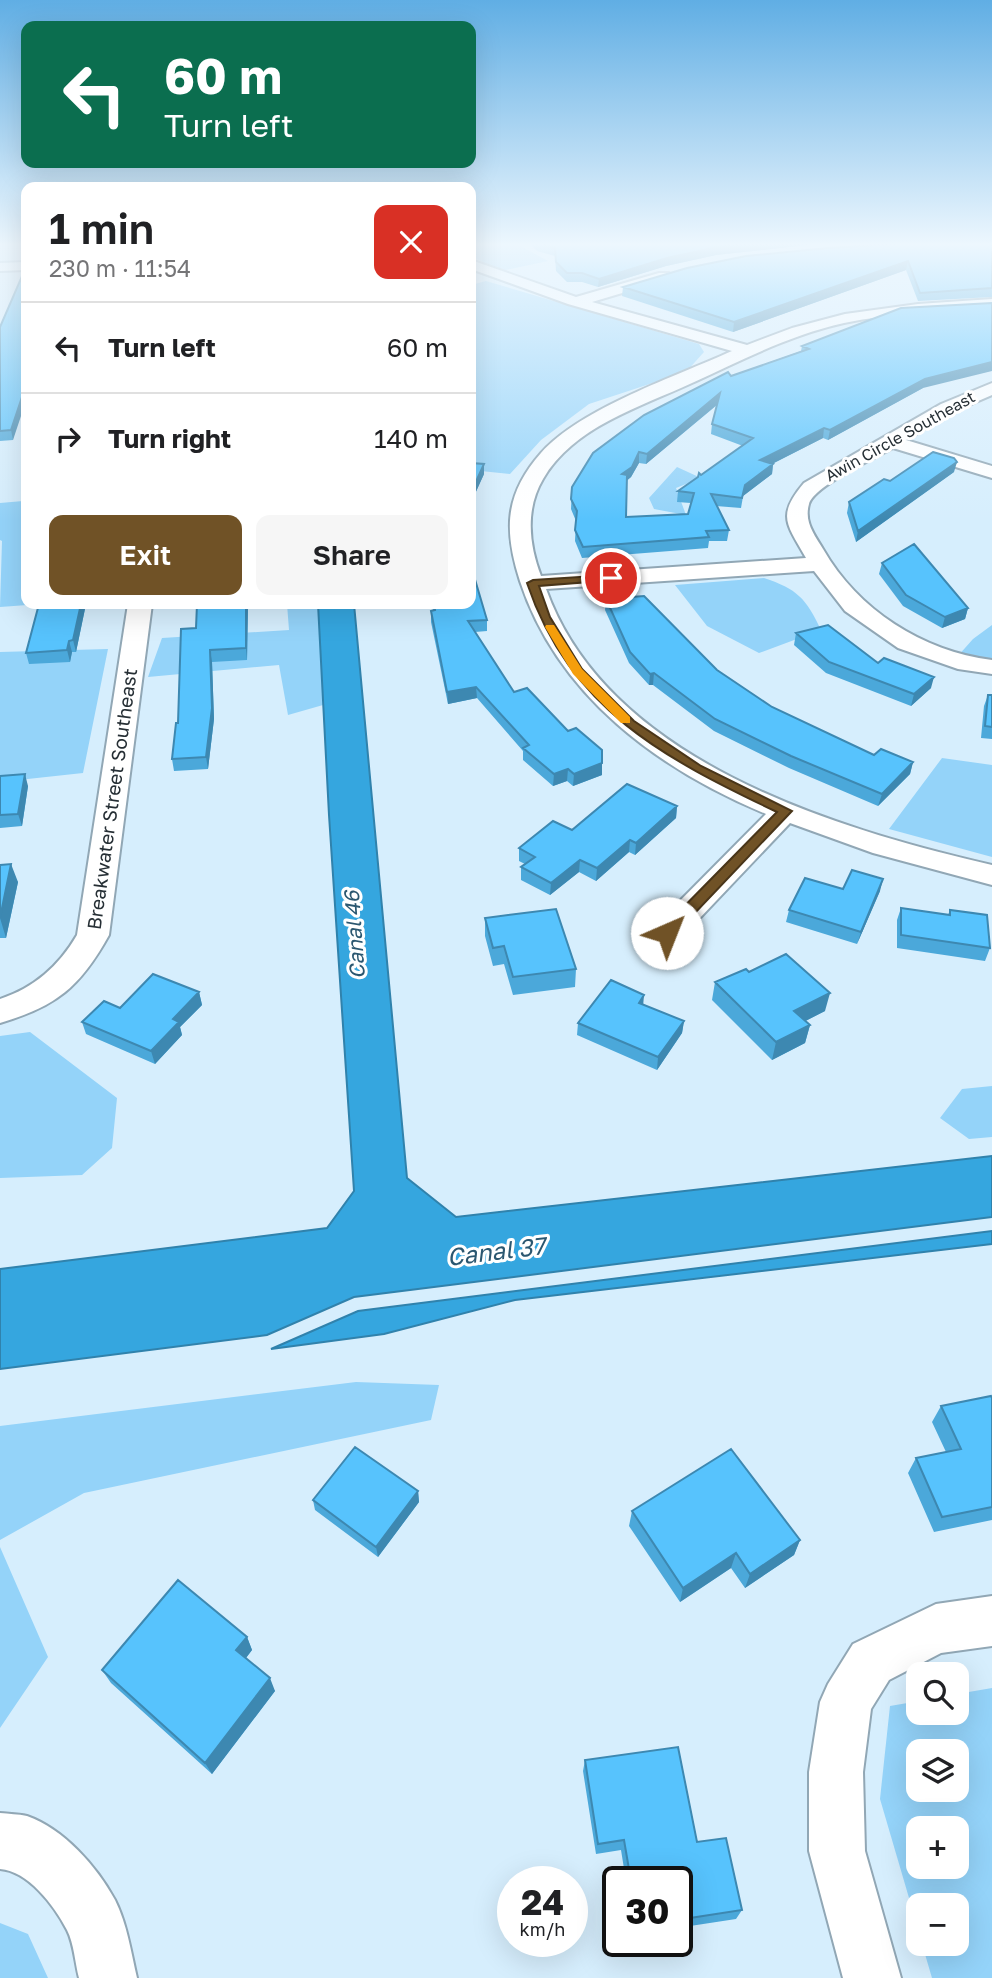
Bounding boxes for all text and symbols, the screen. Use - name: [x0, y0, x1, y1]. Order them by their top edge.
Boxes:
- text: 60 m: [164, 46, 282, 105]
- icon: left: [49, 49, 140, 140]
- text: Turn left: [164, 106, 293, 144]
- text: 1 min: [49, 203, 154, 253]
- button: close: [374, 205, 448, 279]
- text: 230 m · 11:54: [49, 254, 191, 282]
- icon: left: [49, 329, 87, 367]
- text: Turn left: [108, 332, 216, 363]
- text: 60 m: [387, 332, 448, 363]
- street label: Awin Circle Southeast: [822, 386, 978, 486]
- icon: right: [49, 420, 87, 458]
- text: Turn right: [108, 423, 231, 454]
- text: 140 m: [374, 423, 448, 454]
- button: Exit: [49, 515, 242, 595]
- button: Share: [256, 515, 448, 595]
- pin: [581, 548, 641, 608]
- icon: arrive: [592, 559, 630, 597]
- street label: Breakwater Street Southeast: [82, 667, 141, 931]
- water label: Canal 46: [338, 888, 370, 980]
- position arrow: [630, 896, 704, 970]
- water label: Canal 37: [445, 1230, 550, 1271]
- map controls: [906, 1662, 969, 1956]
- button: search: [906, 1662, 969, 1725]
- button: layers: [906, 1739, 969, 1802]
- button: +: [906, 1816, 969, 1879]
- speed limit sign: 30: [602, 1866, 693, 1957]
- text: 24: [521, 1881, 564, 1923]
- button: −: [906, 1893, 969, 1956]
- text: km/h: [520, 1918, 565, 1940]

